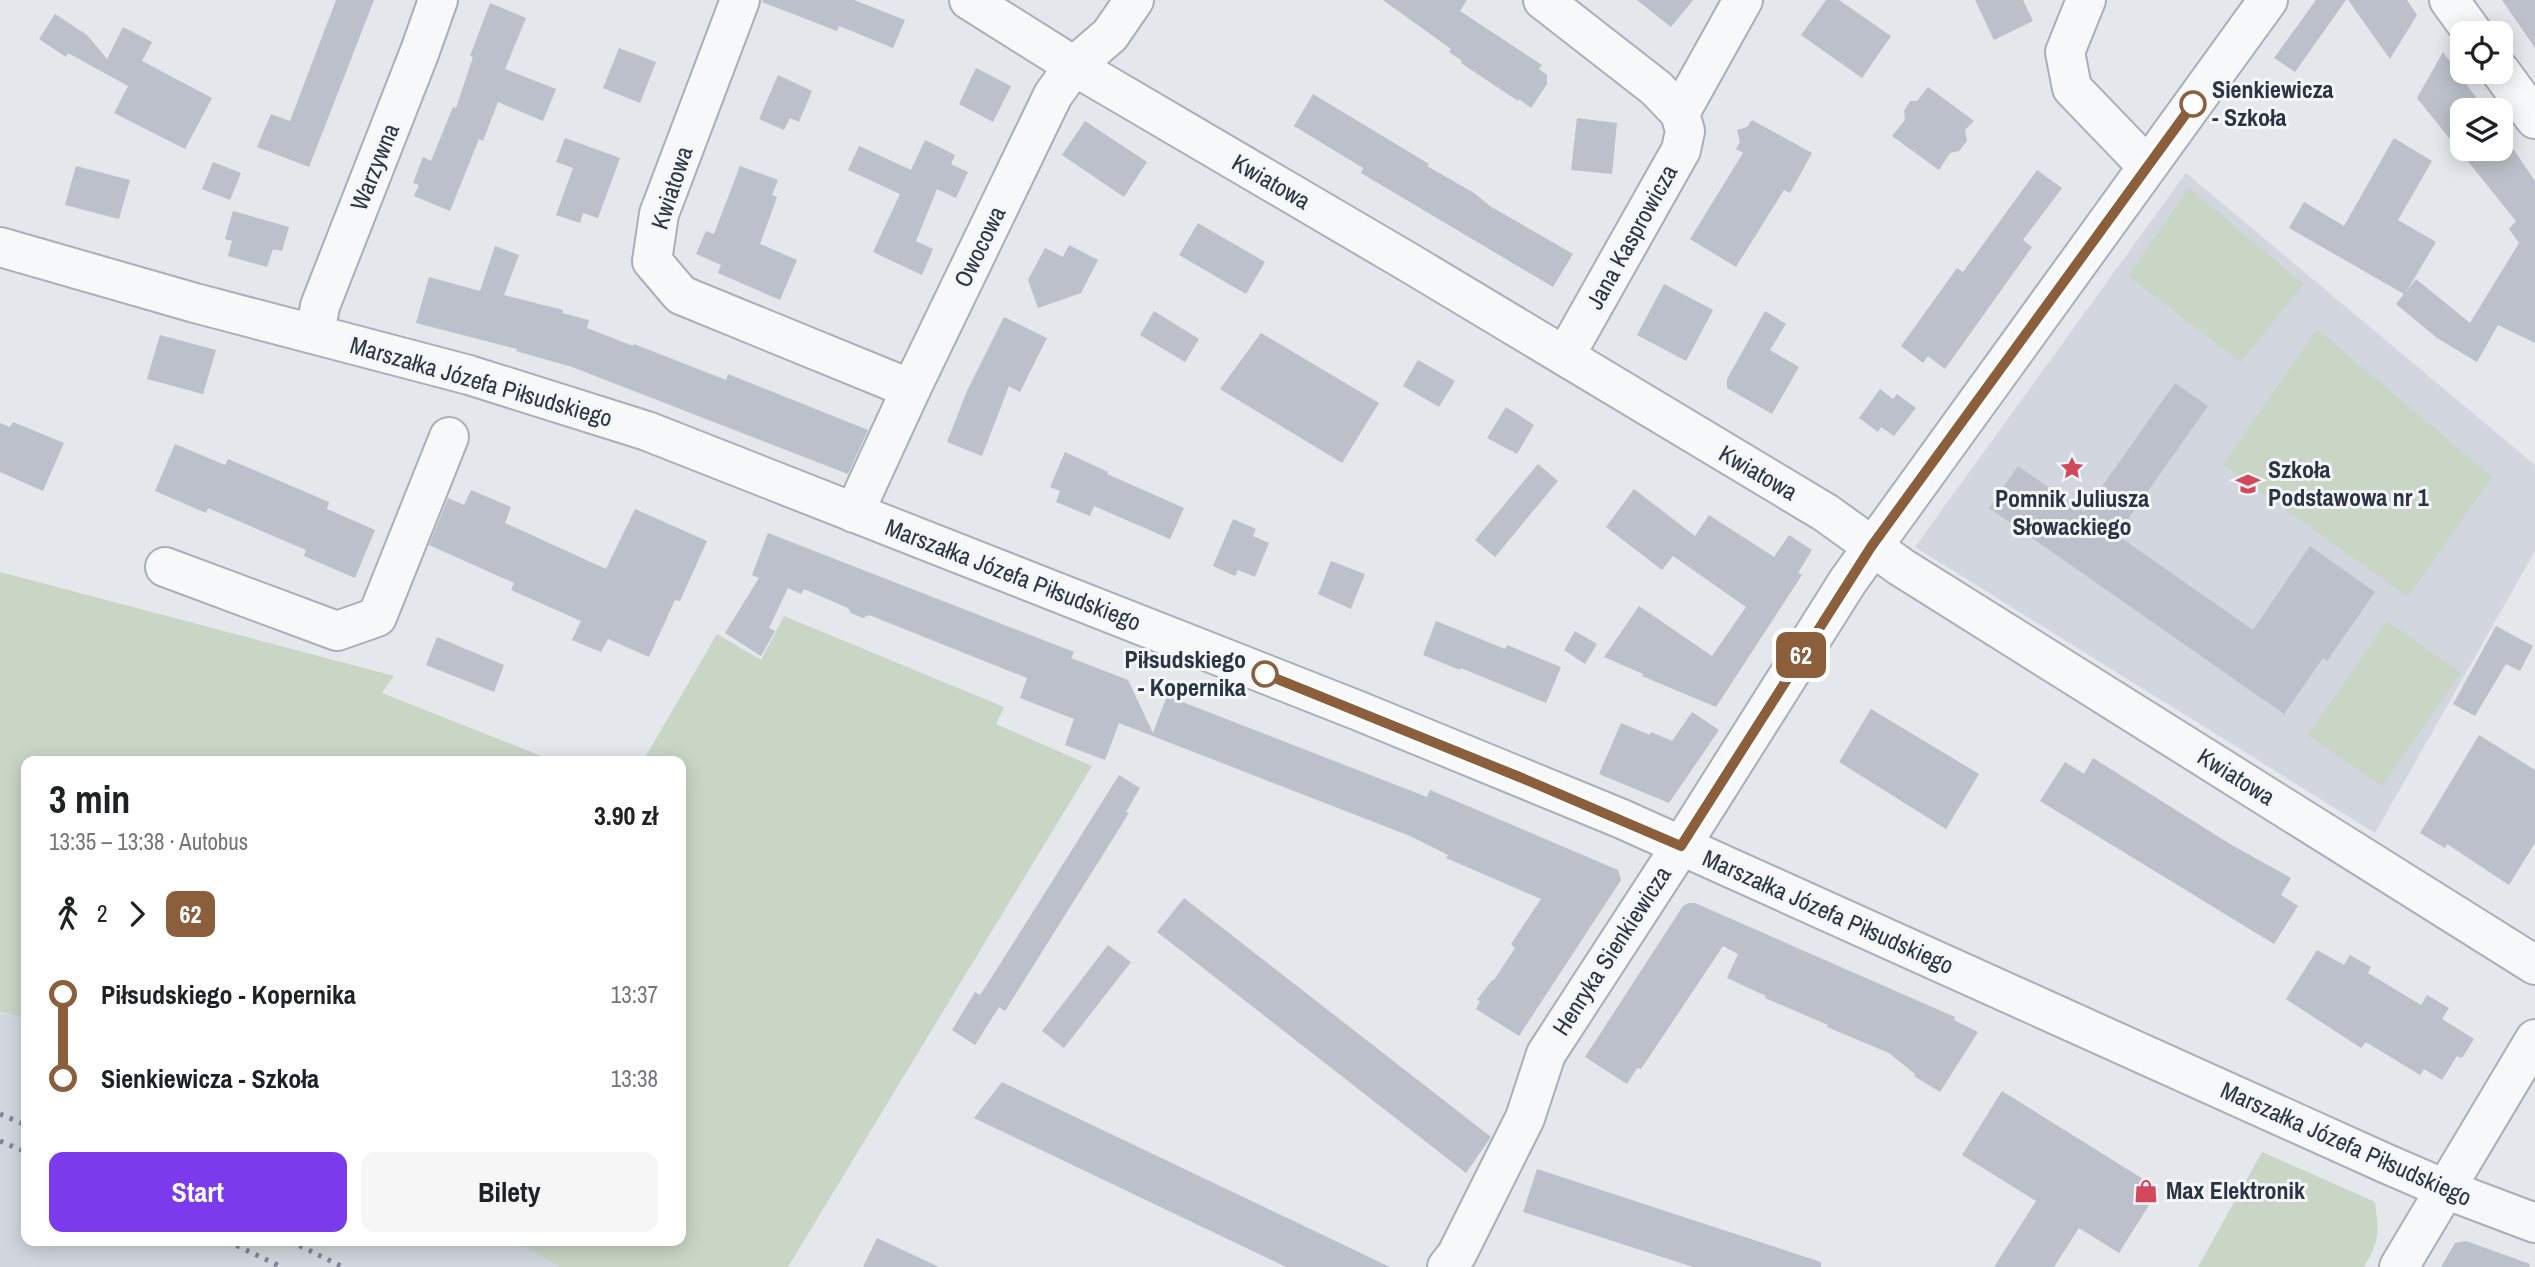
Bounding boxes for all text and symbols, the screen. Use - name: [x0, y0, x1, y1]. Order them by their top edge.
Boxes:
- map controls: [2450, 21, 2513, 161]
- button: locate: [2450, 21, 2513, 84]
- place label: Sienkiewicza - Szkoła: [2212, 73, 2333, 133]
- marker: Sienkiewicza - Szkoła: [2180, 91, 2206, 117]
- button: layers: [2450, 98, 2513, 161]
- street label: Warzywna: [342, 118, 406, 215]
- street label: Kwiatowa: [643, 142, 699, 233]
- street label: Kwiatowa: [1227, 146, 1316, 216]
- street label: Jana Kasprowicza: [1578, 158, 1684, 315]
- street label: Owocowa: [946, 201, 1012, 292]
- street label: Marszałka Józefa Piłsudskiego: [346, 328, 616, 434]
- street label: Kwiatowa: [1714, 437, 1803, 507]
- place label: Szkoła Podstawowa nr 1: [2268, 453, 2429, 513]
- place icon: Pomnik Juliusza Słowackiego: [2058, 454, 2086, 482]
- school or university icon: Szkoła Podstawowa nr 1: [2234, 470, 2262, 498]
- place label: Pomnik Juliusza Słowackiego: [1995, 482, 2149, 542]
- street label: Marszałka Józefa Piłsudskiego: [881, 511, 1146, 638]
- line badge: 62: [1770, 632, 1832, 678]
- text: 62: [1790, 639, 1812, 671]
- place label: Piłsudskiego - Kopernika: [1125, 643, 1246, 703]
- marker: Piłsudskiego - Kopernika: [1252, 661, 1278, 687]
- street label: Kwiatowa: [2192, 740, 2281, 812]
- text: 3 min: [49, 774, 130, 825]
- text: 3.90 zł: [594, 798, 658, 833]
- text: 13:35 – 13:38 · Autobus: [49, 826, 248, 857]
- street label: Marszałka Józefa Piłsudskiego: [1698, 841, 1959, 981]
- street label: Henryka Sienkiewicza: [1544, 860, 1678, 1041]
- icon: walk: [49, 895, 87, 933]
- icon: forward: [118, 895, 156, 933]
- text: 2: [97, 898, 108, 929]
- text: 62: [180, 898, 201, 930]
- text: Piłsudskiego - Kopernika: [101, 977, 356, 1012]
- text: 13:37: [611, 979, 658, 1010]
- text: Sienkiewicza - Szkoła: [101, 1061, 319, 1096]
- text: 13:38: [611, 1063, 658, 1094]
- street label: Marszałka Józefa Piłsudskiego: [2216, 1073, 2477, 1213]
- button: Start: [49, 1152, 347, 1232]
- button: Bilety: [361, 1152, 658, 1232]
- place label: Max Elektronik: [2166, 1174, 2305, 1206]
- shop icon: Max Elektronik: [2132, 1177, 2160, 1205]

